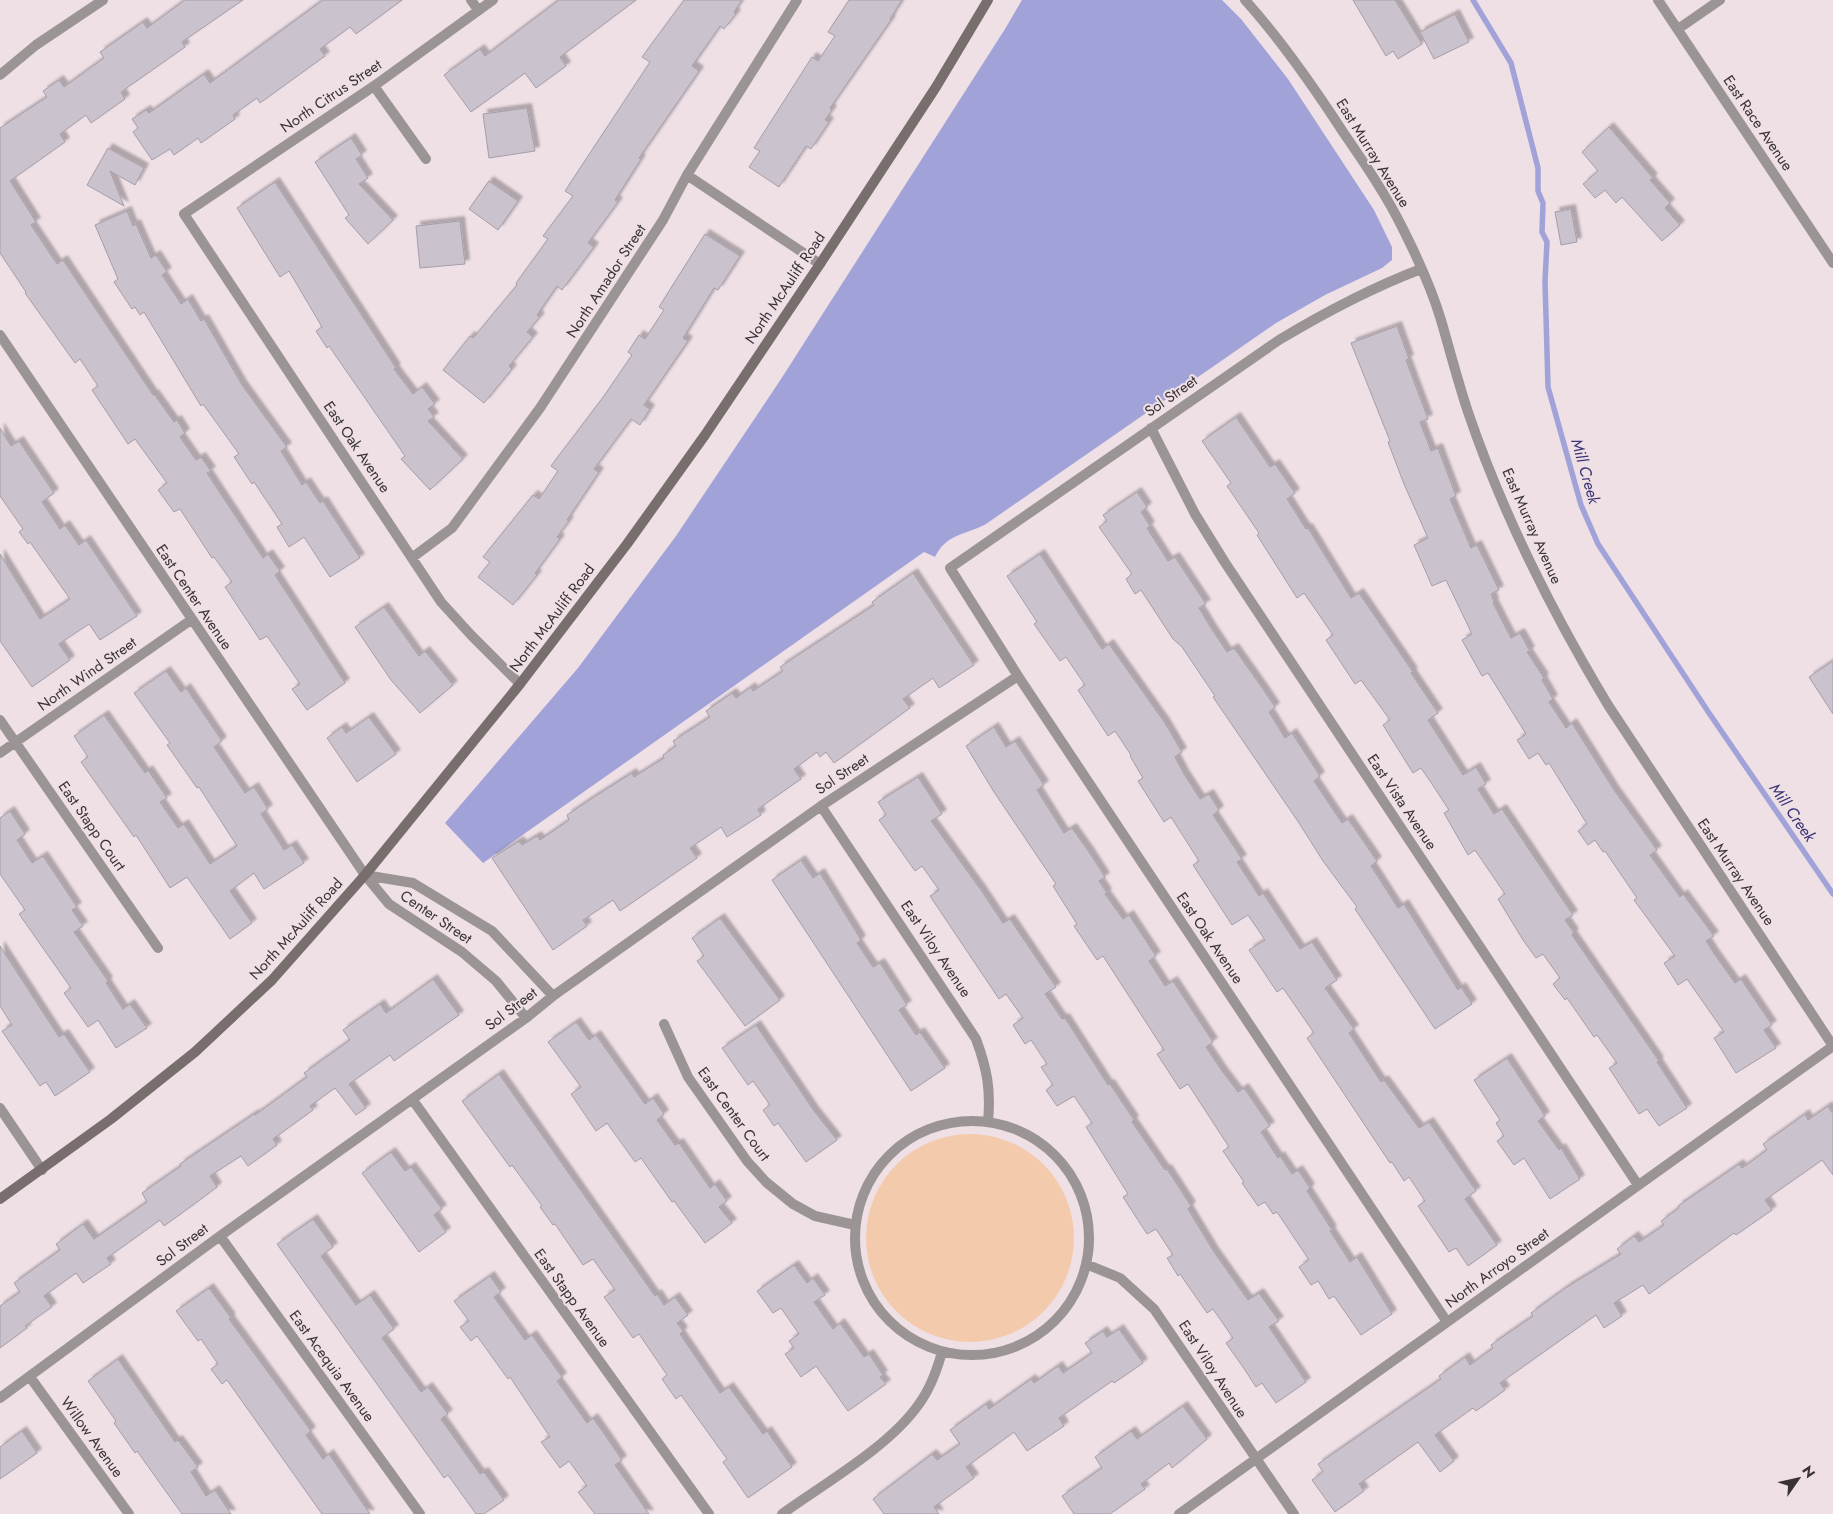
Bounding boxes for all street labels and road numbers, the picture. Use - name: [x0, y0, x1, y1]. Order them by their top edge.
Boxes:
- street label: North Citrus Street: [276, 54, 386, 138]
- street label: East Race Avenue: [1718, 71, 1798, 176]
- street label: East Murray Avenue: [1331, 94, 1416, 212]
- street label: North Amador Street: [561, 219, 651, 342]
- street label: North McAuliff Road: [739, 228, 831, 348]
- street label: Sol Street: [1140, 370, 1202, 422]
- street label: East Oak Avenue: [318, 397, 396, 498]
- street label: East Murray Avenue: [1497, 464, 1568, 588]
- street label: East Center Avenue: [150, 540, 238, 654]
- street label: North McAuliff Road: [504, 559, 600, 677]
- street label: North Wind Street: [33, 631, 141, 716]
- street label: Sol Street: [811, 748, 873, 800]
- street label: East Vista Avenue: [1362, 750, 1442, 855]
- street label: East Stapp Court: [53, 777, 131, 876]
- street label: East Murray Avenue: [1692, 814, 1780, 930]
- street label: North McAuliff Road: [244, 873, 348, 985]
- street label: Center Street: [396, 885, 477, 949]
- street label: East Oak Avenue: [1171, 888, 1249, 989]
- street label: East Viloy Avenue: [895, 896, 977, 1002]
- street label: Sol Street: [480, 982, 542, 1036]
- street label: East Center Court: [692, 1062, 776, 1166]
- street label: Sol Street: [151, 1218, 213, 1272]
- street label: North Arroyo Street: [1440, 1223, 1554, 1313]
- street label: East Stapp Avenue: [529, 1244, 615, 1352]
- street label: East Acequia Avenue: [284, 1306, 380, 1427]
- street label: East Viloy Avenue: [1173, 1316, 1253, 1422]
- street label: Willow Avenue: [55, 1392, 129, 1482]

